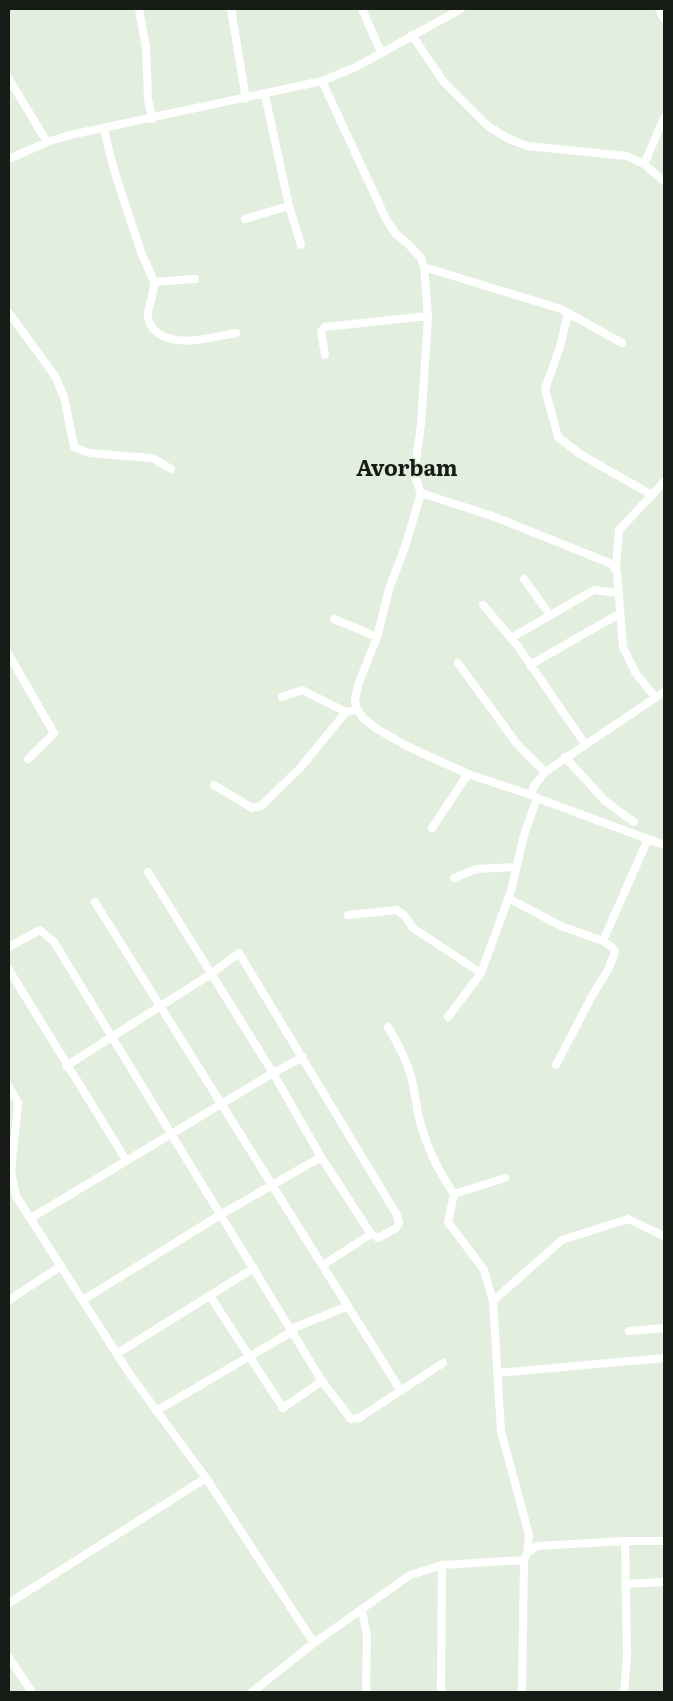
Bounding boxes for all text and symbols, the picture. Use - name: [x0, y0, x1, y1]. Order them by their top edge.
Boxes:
- district label: Avorbam: [356, 450, 458, 483]

